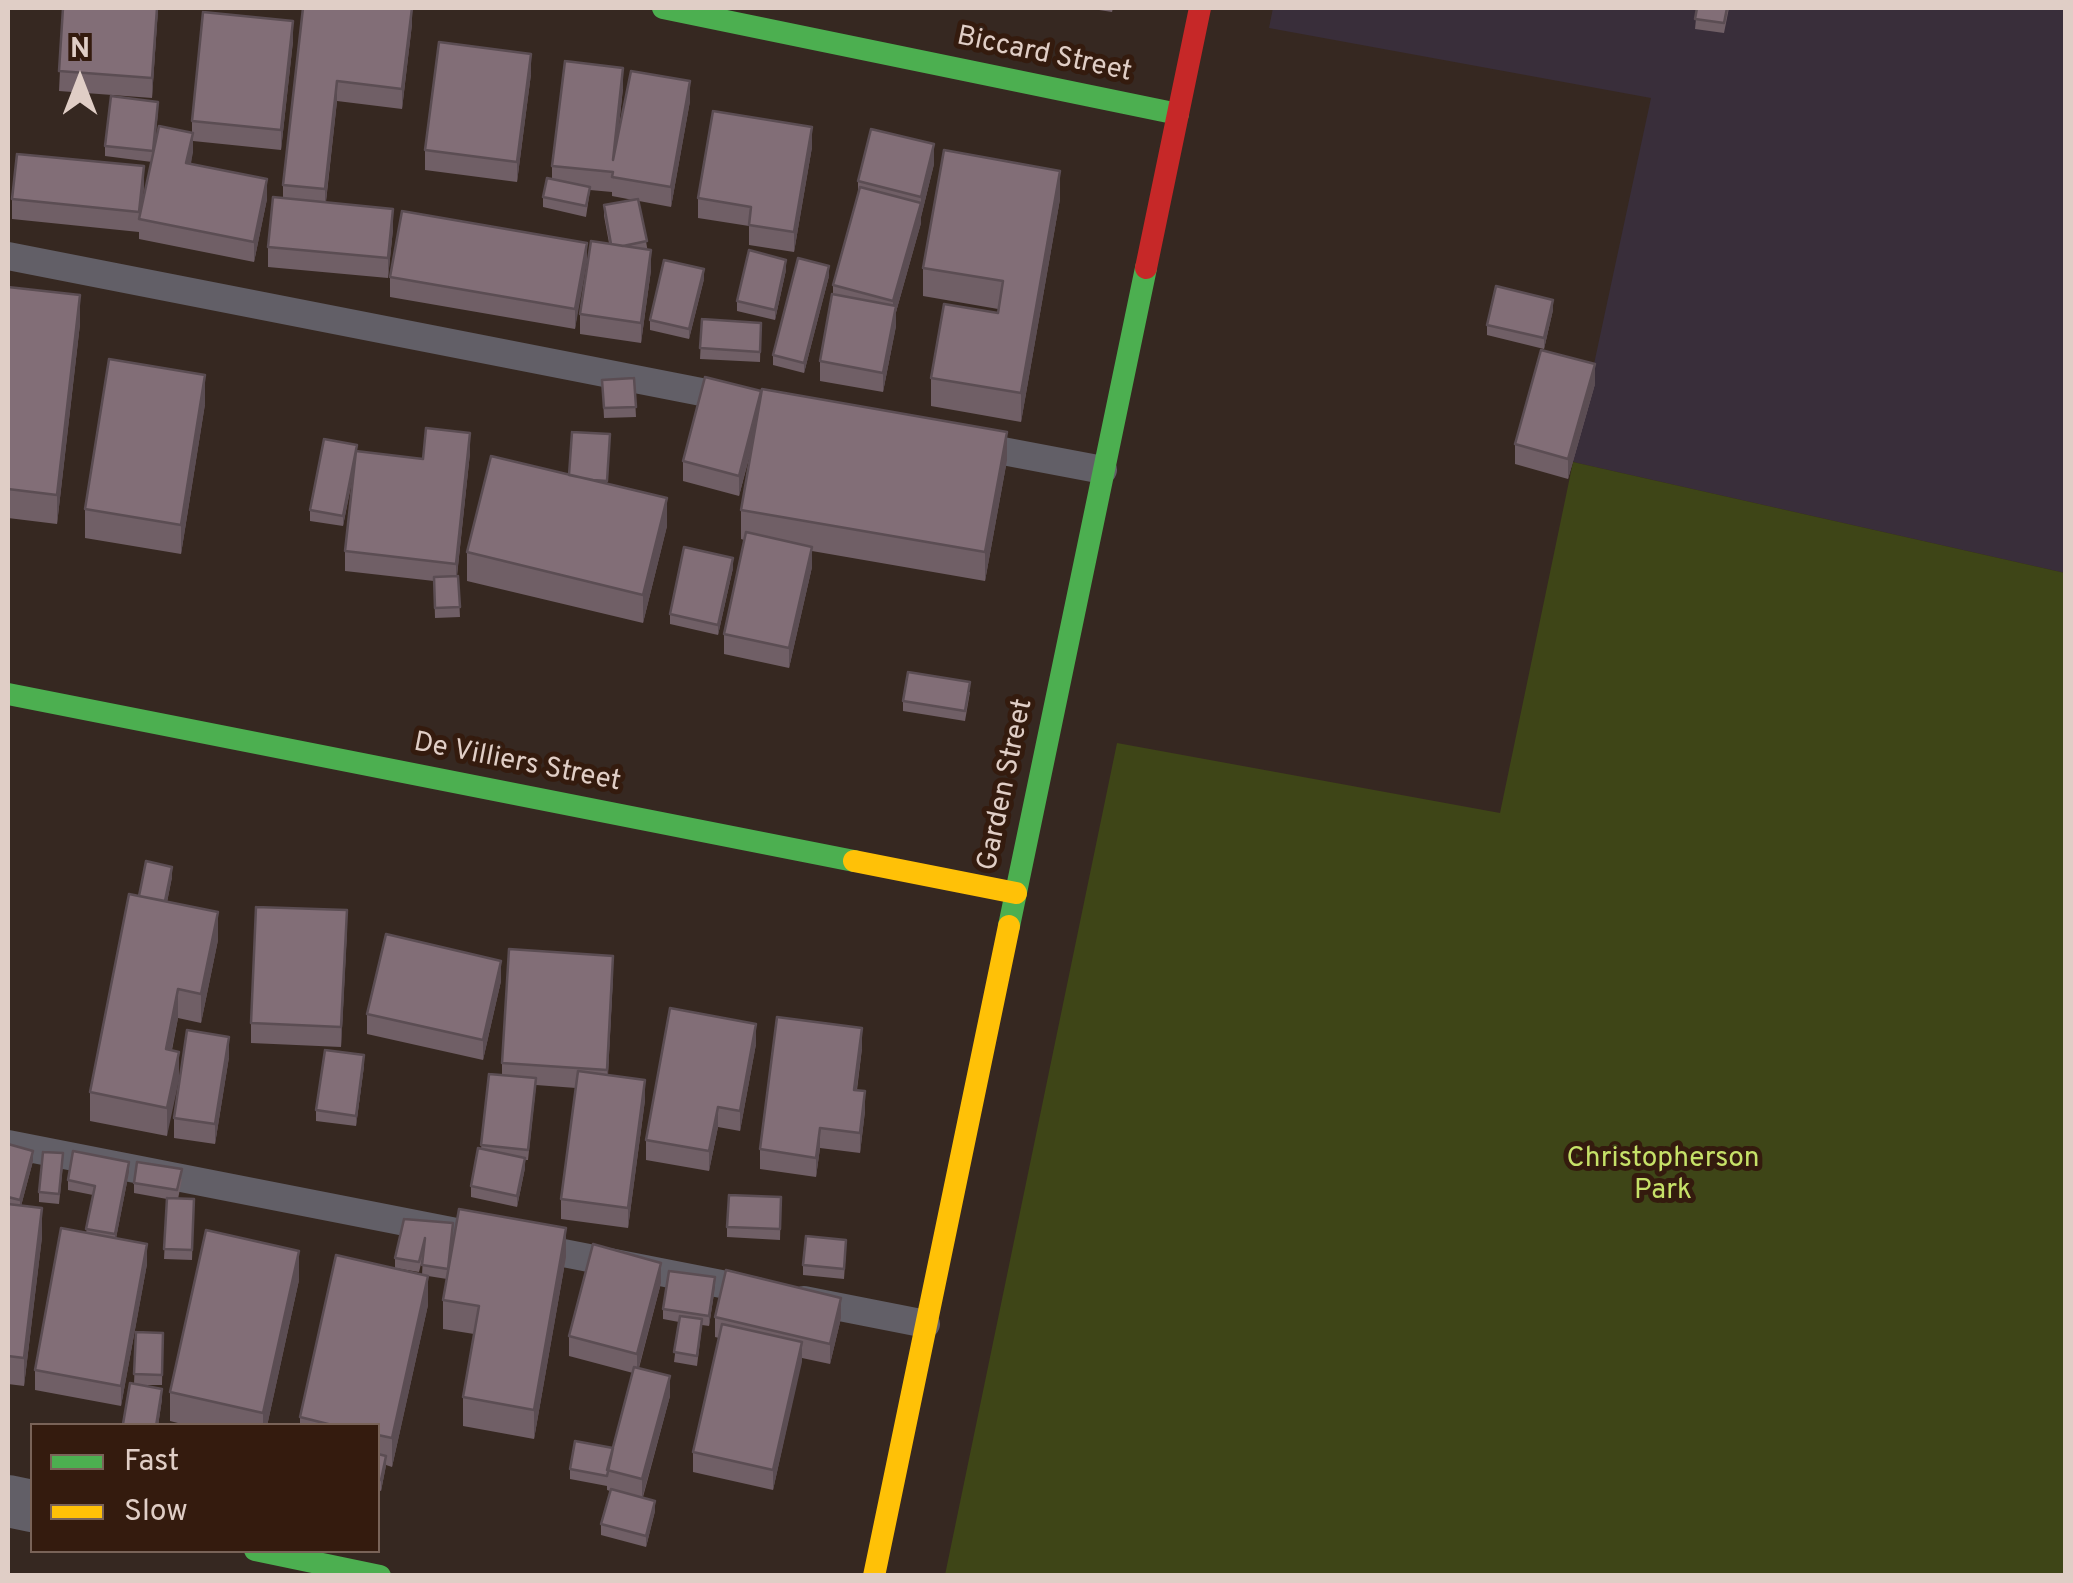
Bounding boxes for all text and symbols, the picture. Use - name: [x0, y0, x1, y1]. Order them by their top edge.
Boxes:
- street label: Biccard Street: [953, 21, 1135, 91]
- north arrow: [30, 30, 130, 130]
- text: N: [70, 32, 90, 68]
- street label: Garden Street: [972, 696, 1042, 874]
- street label: De Villiers Street: [411, 727, 623, 801]
- park label: Christopherson Park: [1567, 1143, 1759, 1209]
- legend: [30, 1423, 380, 1553]
- text: Fast: [124, 1444, 179, 1481]
- text: Slow: [124, 1494, 188, 1531]

